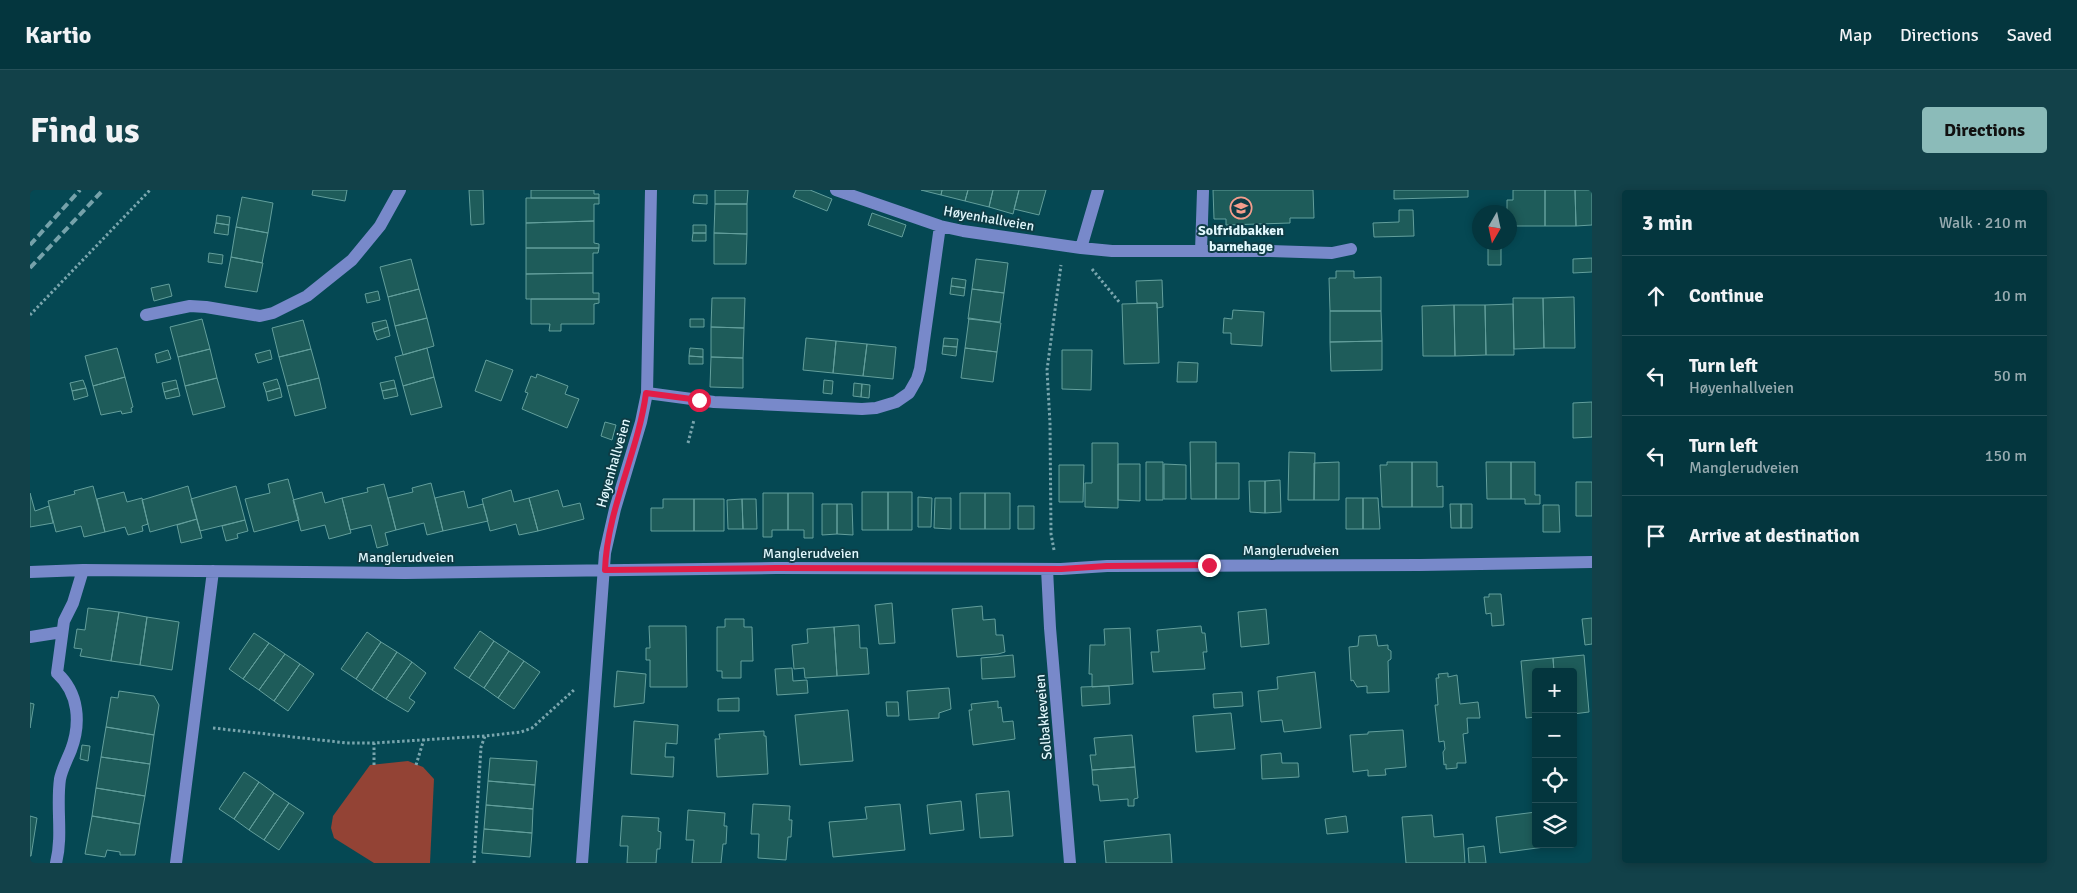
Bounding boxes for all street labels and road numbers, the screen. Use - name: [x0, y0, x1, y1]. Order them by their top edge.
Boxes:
- street label: Høyenhallveien: [942, 202, 1036, 235]
- street label: Høyenhallveien: [593, 417, 634, 510]
- street label: Manglerudveien: [1243, 542, 1339, 559]
- street label: Manglerudveien: [763, 545, 859, 562]
- street label: Manglerudveien: [358, 549, 454, 566]
- street label: Solbakkeveien: [1031, 673, 1056, 760]

